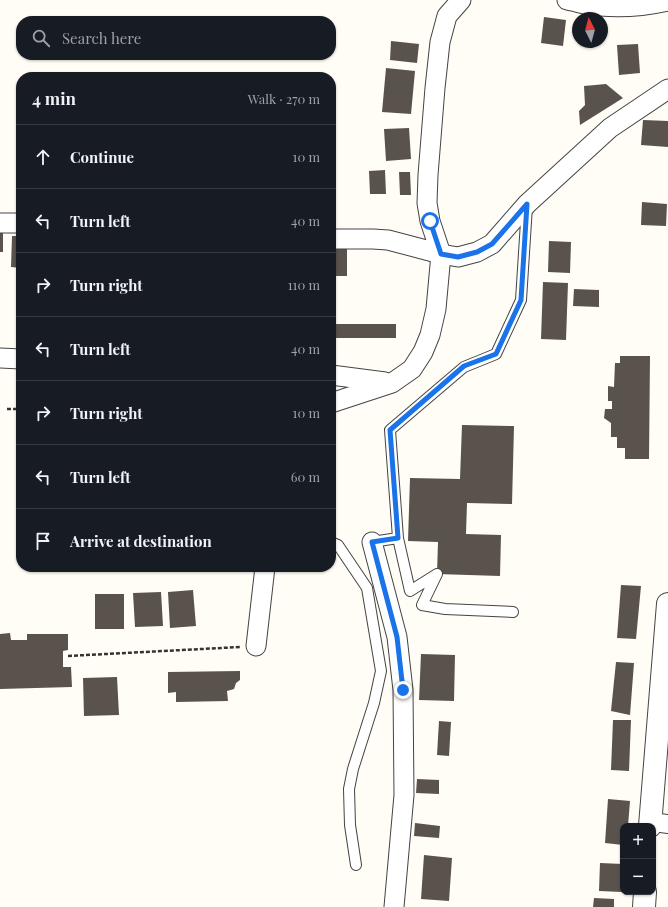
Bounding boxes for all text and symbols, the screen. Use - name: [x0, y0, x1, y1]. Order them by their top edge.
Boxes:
- north arrow: [572, 12, 608, 48]
- search box: [16, 16, 336, 60]
- icon: search: [30, 27, 52, 49]
- text: Search here: [62, 28, 141, 48]
- text: 4 min: [32, 87, 76, 109]
- text: Walk · 270 m: [248, 90, 320, 107]
- icon: ahead: [32, 146, 54, 168]
- text: Continue: [70, 147, 134, 167]
- text: 10 m: [293, 148, 320, 165]
- icon: left: [32, 210, 54, 232]
- text: Turn left: [70, 211, 131, 231]
- text: 40 m: [291, 212, 320, 229]
- route start: [421, 212, 439, 230]
- icon: right: [32, 274, 54, 296]
- text: Turn right: [70, 275, 143, 295]
- text: 110 m: [288, 276, 320, 293]
- icon: left: [32, 338, 54, 360]
- text: Turn left: [70, 339, 131, 359]
- text: 40 m: [291, 340, 320, 357]
- icon: right: [32, 402, 54, 424]
- text: Turn right: [70, 403, 143, 423]
- text: 10 m: [293, 404, 320, 421]
- icon: left: [32, 466, 54, 488]
- text: Turn left: [70, 467, 131, 487]
- text: 60 m: [291, 468, 320, 485]
- icon: arrive: [32, 530, 54, 552]
- text: Arrive at destination: [70, 531, 212, 551]
- route end: [394, 681, 412, 699]
- map controls: [620, 823, 656, 895]
- button: +: [620, 823, 656, 859]
- button: −: [620, 859, 656, 895]

